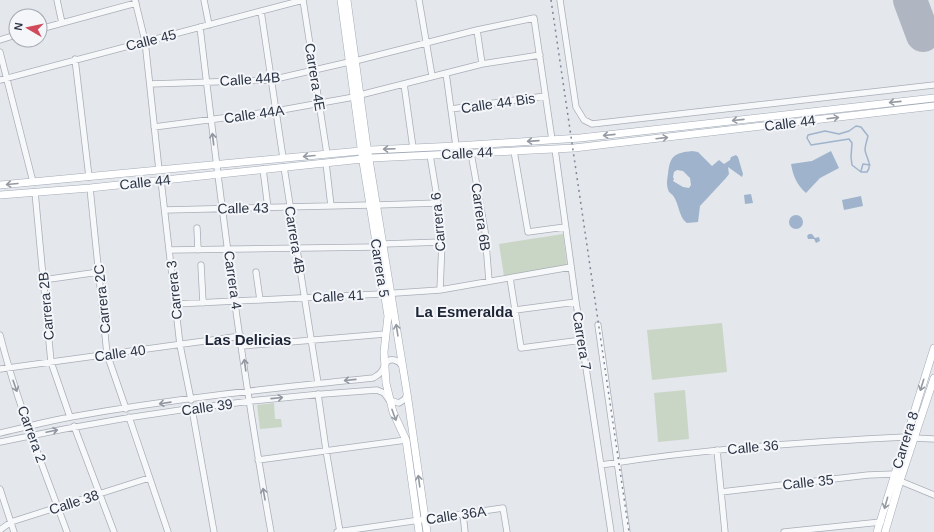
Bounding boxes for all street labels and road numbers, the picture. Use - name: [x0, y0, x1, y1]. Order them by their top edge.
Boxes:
- street label: Calle 45: [124, 26, 178, 54]
- street label: Carrera 4E: [302, 42, 328, 112]
- street label: Calle 44B: [219, 69, 281, 89]
- street label: Calle 44 Bis: [460, 90, 536, 116]
- street label: Calle 44A: [223, 102, 286, 126]
- street label: Calle 44: [764, 112, 817, 134]
- street label: Calle 44: [441, 144, 493, 162]
- street label: Calle 44: [119, 171, 172, 193]
- street label: Carrera 6B: [468, 182, 494, 252]
- street label: Carrera 6: [427, 192, 449, 252]
- street label: Calle 43: [217, 200, 269, 216]
- street label: Carrera 4B: [282, 205, 308, 275]
- street label: Carrera 5: [367, 238, 393, 299]
- street label: Carrera 4: [221, 250, 245, 311]
- street label: Carrera 3: [163, 260, 185, 320]
- street label: Carrera 2C: [90, 264, 114, 334]
- street label: Carrera 2B: [35, 271, 57, 341]
- street label: Calle 41: [312, 287, 364, 305]
- street label: Carrera 7: [569, 311, 595, 372]
- street label: Calle 40: [93, 341, 147, 364]
- street label: Calle 39: [180, 395, 234, 418]
- street label: Carrera 2: [14, 403, 50, 465]
- street label: Carrera 8: [889, 409, 921, 471]
- street label: Calle 36: [727, 437, 779, 457]
- street label: Calle 35: [782, 471, 835, 493]
- street label: Calle 38: [47, 486, 101, 518]
- street label: Calle 36A: [425, 503, 488, 527]

